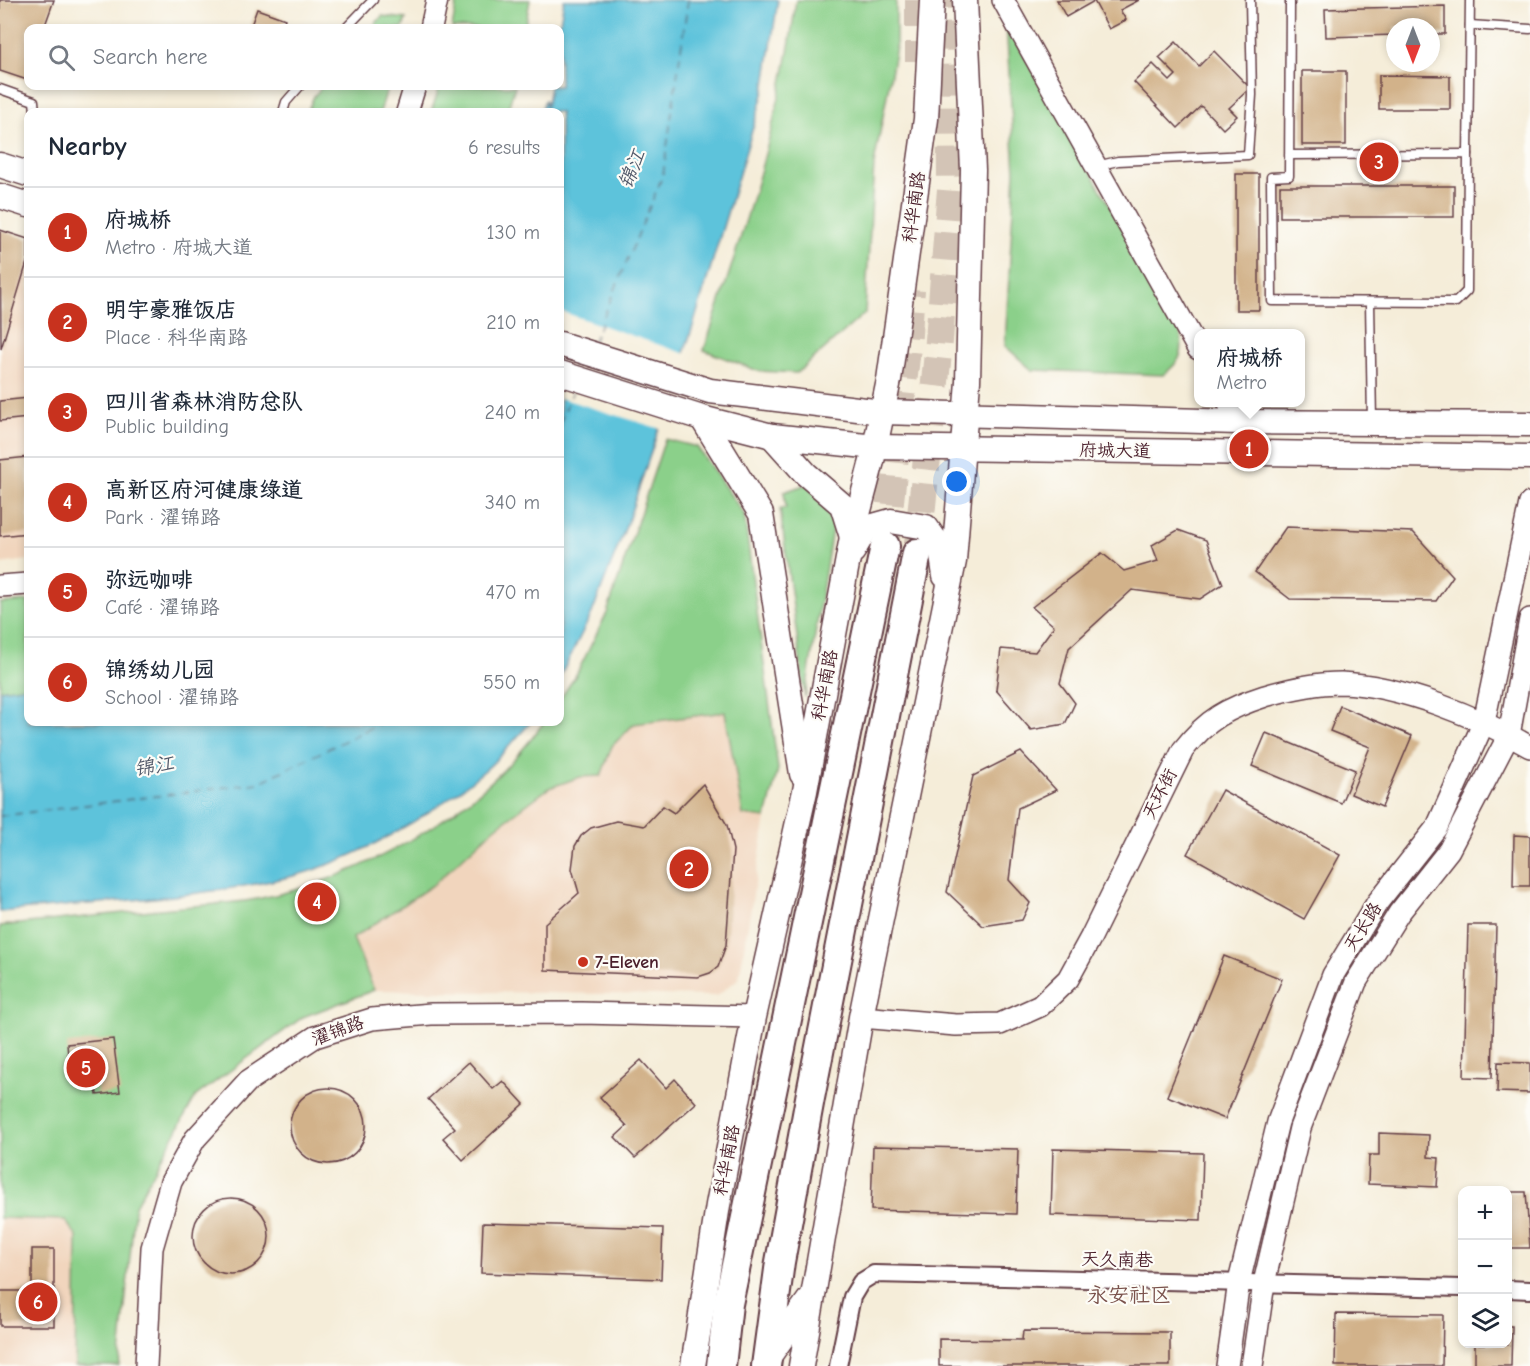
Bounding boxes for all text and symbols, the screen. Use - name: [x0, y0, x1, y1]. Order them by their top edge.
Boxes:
- north arrow: [1386, 18, 1440, 72]
- search box: [24, 24, 564, 90]
- icon: search: [45, 41, 78, 74]
- text: Search here: [93, 44, 208, 70]
- text: Nearby: [48, 132, 127, 162]
- text: 6 results: [468, 136, 540, 159]
- pin: 3: [1360, 140, 1398, 184]
- water label: 锦江: [614, 145, 651, 192]
- street label: 科华南路: [899, 170, 929, 244]
- text: 府城桥: [105, 207, 171, 233]
- text: 1: [64, 221, 71, 244]
- text: 130 m: [487, 221, 540, 244]
- text: Metro · 府城大道: [105, 236, 253, 259]
- text: 明宇豪雅饭店: [105, 297, 237, 323]
- text: 2: [63, 311, 72, 334]
- text: 210 m: [486, 311, 540, 334]
- text: Place · 科华南路: [105, 326, 247, 349]
- popup: [1194, 329, 1305, 407]
- text: 府城桥: [1216, 345, 1283, 371]
- text: Metro: [1216, 371, 1267, 394]
- text: 四川省森林消防总队: [105, 389, 303, 415]
- text: 3: [63, 401, 72, 424]
- text: 240 m: [485, 401, 540, 424]
- text: Public building: [105, 415, 229, 438]
- pin: 1: [1230, 426, 1268, 472]
- street label: 府城大道: [1079, 440, 1151, 462]
- your location: [942, 467, 971, 496]
- text: 高新区府河健康绿道: [105, 477, 303, 503]
- text: 4: [63, 491, 72, 514]
- text: 340 m: [485, 491, 540, 514]
- text: Park · 濯锦路: [105, 506, 220, 529]
- text: 弥远咖啡: [105, 567, 193, 593]
- text: 5: [62, 581, 73, 604]
- text: 470 m: [485, 581, 540, 604]
- text: Café · 濯锦路: [105, 596, 219, 619]
- street label: 科华南路: [808, 648, 842, 722]
- text: 锦绣幼儿园: [105, 657, 215, 683]
- text: 6: [62, 671, 73, 694]
- text: 550 m: [483, 671, 540, 694]
- text: School · 濯锦路: [105, 686, 239, 709]
- water label: 锦江: [132, 751, 177, 781]
- street label: 天环街: [1138, 765, 1182, 823]
- pin: 2: [670, 846, 708, 892]
- pin: 4: [298, 880, 336, 924]
- street label: 天长路: [1340, 899, 1386, 955]
- place label: 7-Eleven: [595, 952, 659, 973]
- marker: 7-Eleven: [576, 955, 590, 969]
- street label: 濯锦路: [309, 1012, 367, 1050]
- pin: 5: [66, 1046, 106, 1090]
- street label: 科华南路: [710, 1123, 744, 1197]
- map controls: [1458, 1186, 1512, 1348]
- button: +: [1458, 1186, 1512, 1240]
- button: −: [1458, 1240, 1512, 1294]
- street label: 天久南巷: [1081, 1249, 1153, 1271]
- pin: 6: [18, 1280, 57, 1324]
- district label: 永安社区: [1087, 1283, 1171, 1307]
- button: layers: [1458, 1294, 1512, 1348]

